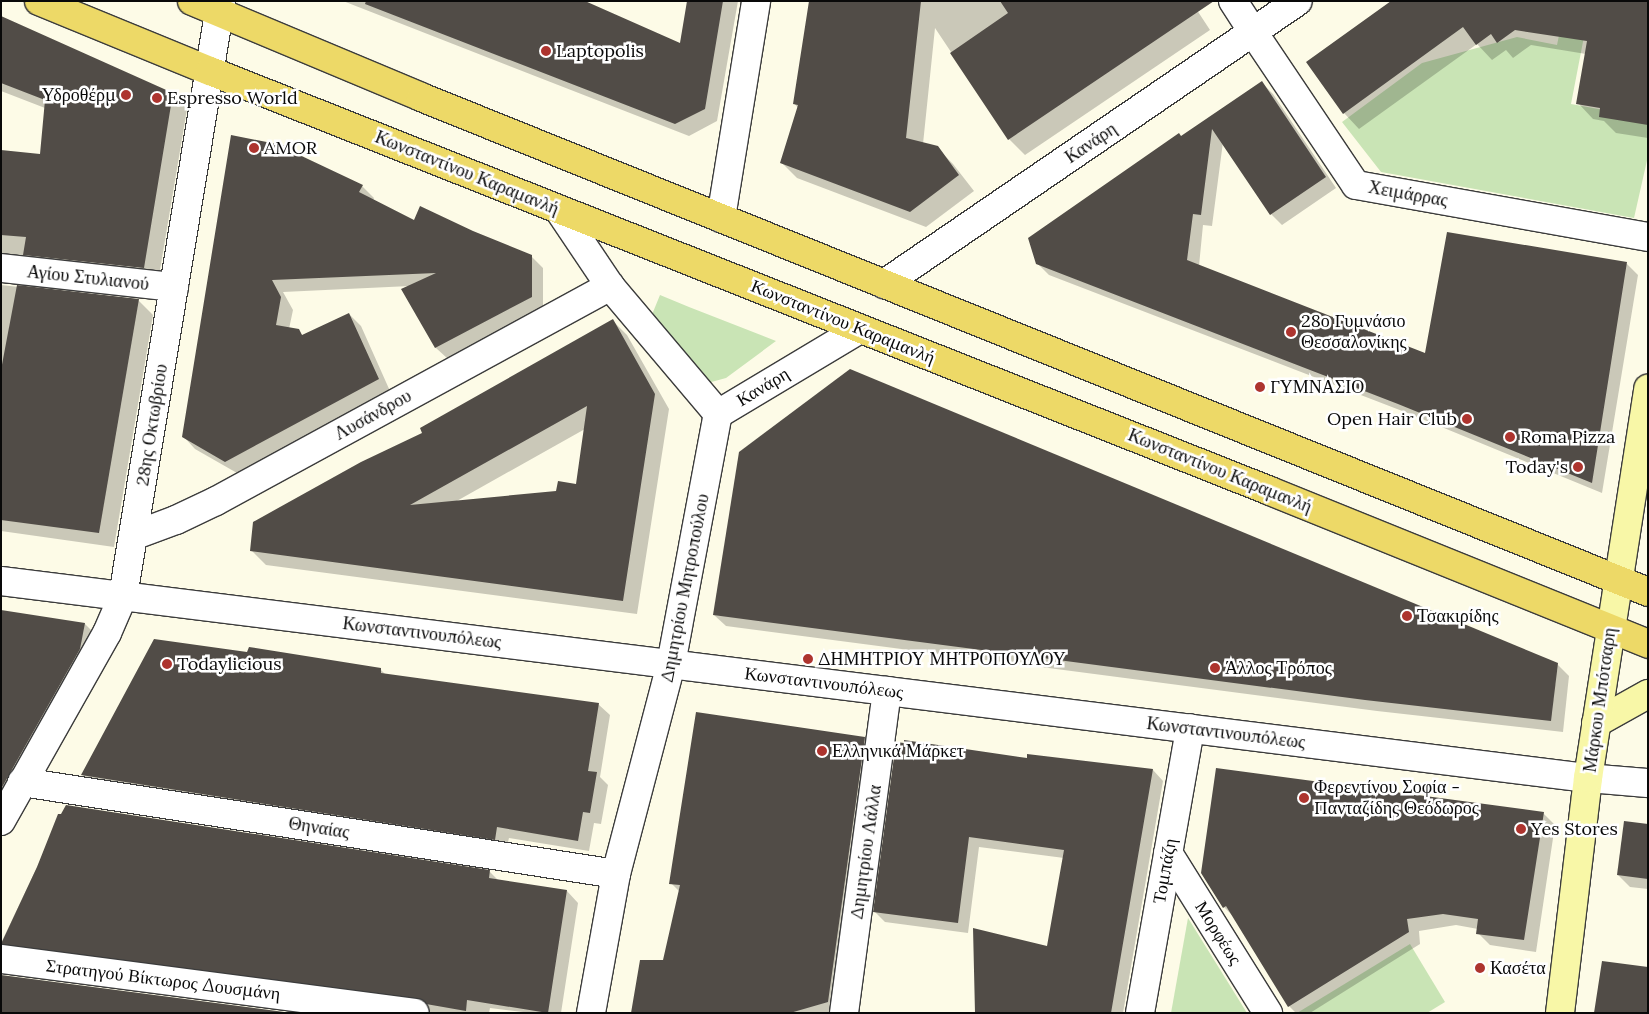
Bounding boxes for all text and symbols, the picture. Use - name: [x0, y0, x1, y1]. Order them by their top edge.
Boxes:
- place label: Laptopolis: [556, 40, 644, 62]
- marker: Laptopolis: [540, 45, 552, 57]
- place label: Υδροθέρμ: [42, 84, 116, 106]
- place label: Espresso World: [167, 87, 298, 109]
- marker: Υδροθέρμ: [120, 89, 132, 101]
- marker: Espresso World: [151, 92, 163, 104]
- street label: Κανάρη: [1061, 118, 1121, 168]
- street label: Κωνσταντίνου Καραμανλή: [372, 126, 562, 220]
- place label: AMOR: [264, 137, 317, 159]
- marker: AMOR: [248, 142, 260, 154]
- street label: Χειμάρρας: [1367, 176, 1449, 212]
- street label: Αγίου Στυλιανού: [26, 261, 150, 295]
- street label: Κωνσταντίνου Καραμανλή: [748, 275, 938, 369]
- place label: 28ο Γυμνάσιο Θεσσαλονίκης: [1301, 311, 1407, 354]
- marker: 28ο Γυμνάσιο Θεσσαλονίκης: [1285, 326, 1297, 338]
- street label: 28ης Οκτωβρίου: [132, 363, 172, 487]
- street label: Κανάρη: [733, 363, 793, 411]
- place label: ΓΥΜΝΑΣΙΟ: [1270, 376, 1364, 398]
- marker: ΓΥΜΝΑΣΙΟ: [1254, 381, 1266, 393]
- street label: Λυσάνδρου: [331, 385, 415, 445]
- place label: Open Hair Club: [1327, 408, 1457, 430]
- marker: Open Hair Club: [1461, 413, 1473, 425]
- street label: Κωνσταντίνου Καραμανλή: [1125, 424, 1315, 518]
- place label: Roma Pizza: [1520, 426, 1615, 448]
- marker: Roma Pizza: [1504, 431, 1516, 443]
- place label: Today's: [1505, 456, 1568, 478]
- marker: Today's: [1572, 461, 1584, 473]
- street label: Δημητρίου Μητροπούλου: [656, 492, 714, 684]
- place label: Τσακιρίδης: [1417, 605, 1499, 627]
- marker: Τσακιρίδης: [1401, 610, 1413, 622]
- street label: Κωνσταντινουπόλεως: [341, 613, 503, 653]
- street label: Μάρκου Μπότσαρη: [1579, 626, 1621, 774]
- place label: ΔΗΜΗΤΡΙΟΥ ΜΗΤΡΟΠΟΥΛΟΥ: [818, 648, 1066, 670]
- place label: Todaylicious: [177, 653, 282, 675]
- marker: ΔΗΜΗΤΡΙΟΥ ΜΗΤΡΟΠΟΥΛΟΥ: [802, 653, 814, 665]
- place label: Άλλος Τρόπος: [1225, 657, 1332, 679]
- marker: Todaylicious: [161, 658, 173, 670]
- marker: Άλλος Τρόπος: [1209, 662, 1221, 674]
- street label: Κωνσταντινουπόλεως: [743, 663, 905, 703]
- street label: Κωνσταντινουπόλεως: [1145, 713, 1307, 753]
- place label: Ελληνικά Μάρκετ: [832, 740, 964, 762]
- marker: Ελληνικά Μάρκετ: [816, 745, 828, 757]
- place label: Φερεντίνου Σοφία - Πανταζίδης Θεόδωρος: [1314, 777, 1479, 820]
- street label: Δημητρίου Λάλλα: [846, 783, 886, 921]
- marker: Φερεντίνου Σοφία - Πανταζίδης Θεόδωρος: [1298, 792, 1310, 804]
- street label: Θηναίας: [287, 813, 351, 843]
- place label: Yes Stores: [1531, 818, 1618, 840]
- marker: Yes Stores: [1515, 823, 1527, 835]
- street label: Τομπάζη: [1149, 837, 1181, 905]
- street label: Μορφέως: [1190, 897, 1246, 969]
- street label: Στρατηγού Βίκτωρος Δουσμάνη: [45, 955, 281, 1005]
- place label: Κασέτα: [1490, 957, 1546, 979]
- marker: Κασέτα: [1474, 962, 1486, 974]

